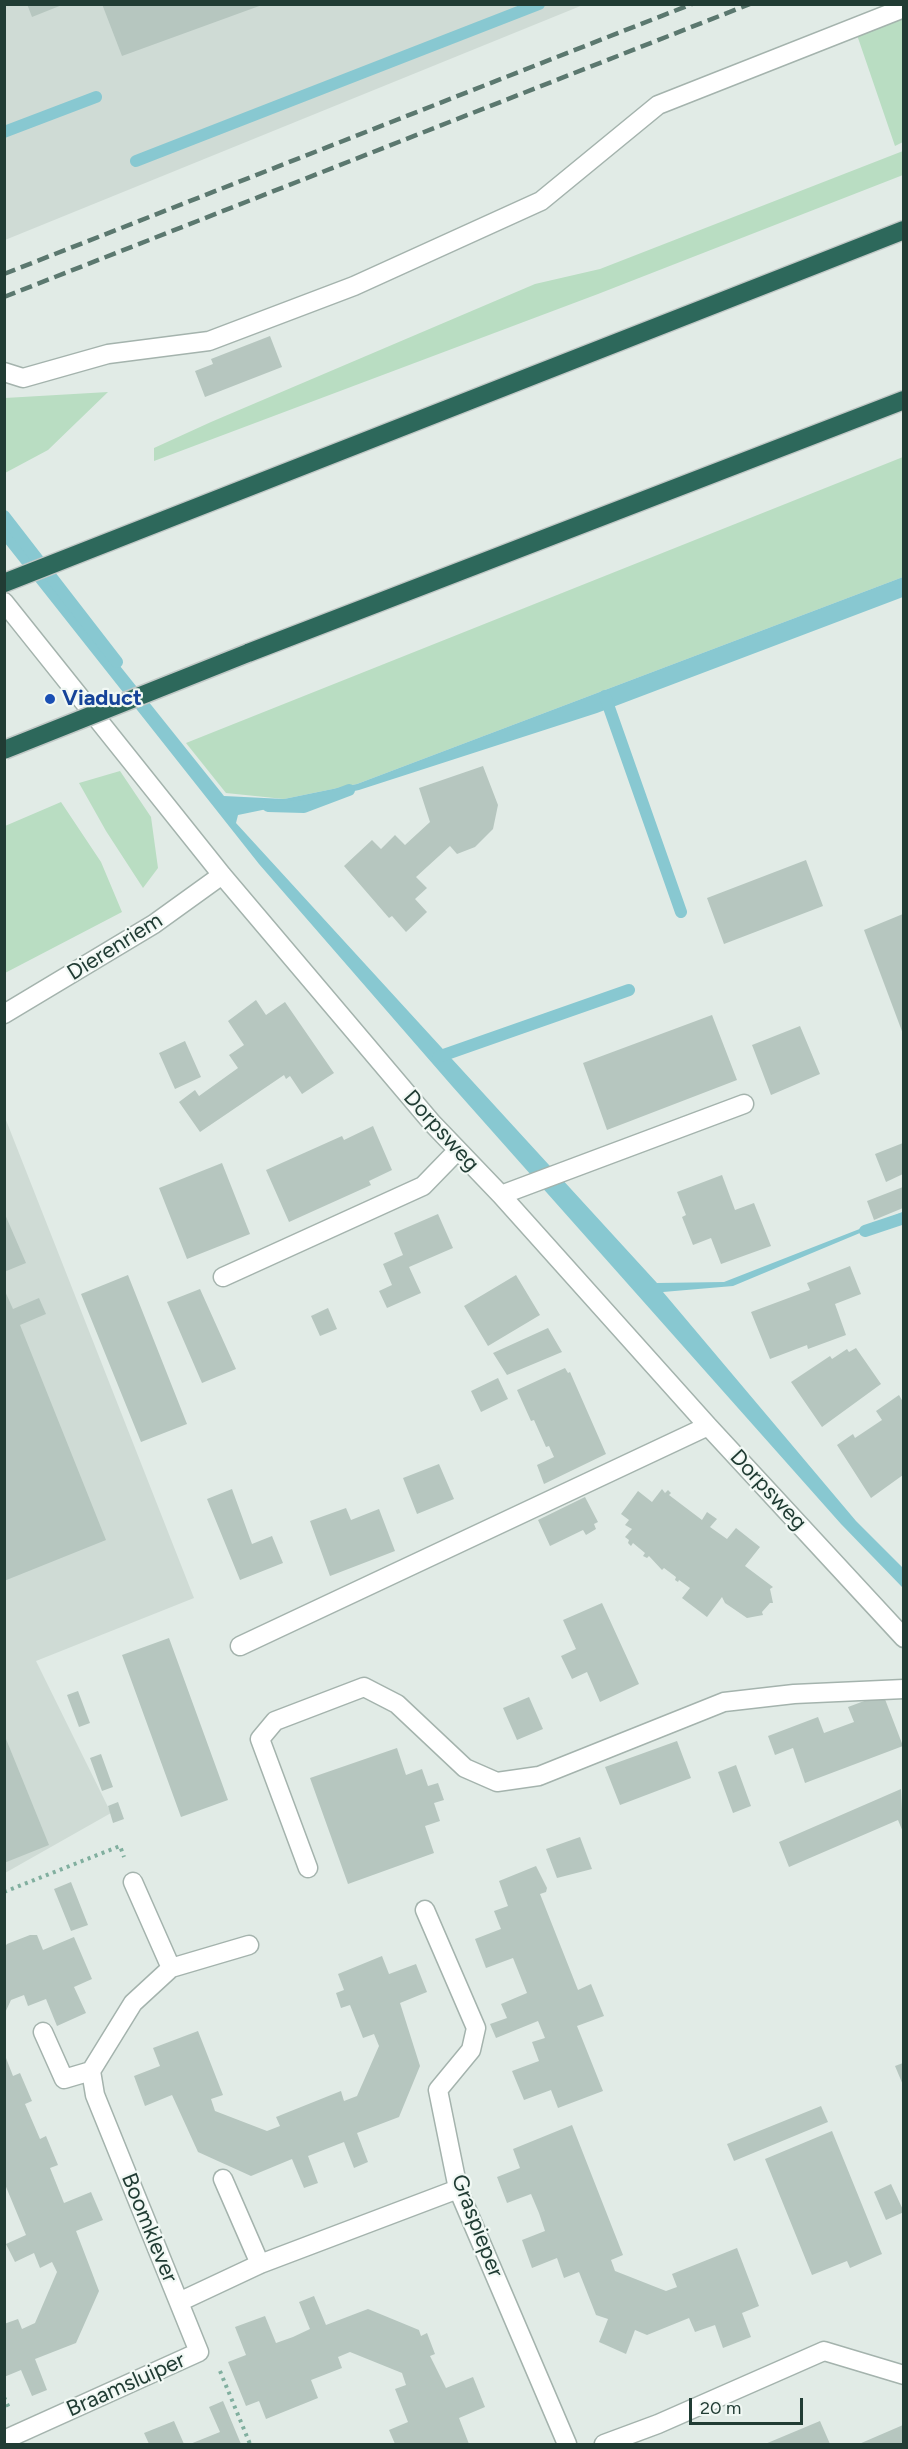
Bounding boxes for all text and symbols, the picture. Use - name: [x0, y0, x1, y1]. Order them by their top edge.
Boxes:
- place label: Viaduct: [62, 686, 142, 712]
- marker: Viaduct: [43, 692, 57, 706]
- street label: Dierenriem: [63, 907, 167, 987]
- street label: Dorpsweg: [398, 1085, 484, 1177]
- street label: Dorpsweg: [724, 1444, 812, 1536]
- street label: Boomklever: [115, 2169, 183, 2287]
- street label: Graspieper: [445, 2171, 509, 2281]
- street label: Braamsluiper: [63, 2347, 189, 2423]
- scale bar: [692, 2386, 806, 2424]
- text: 20 m: [700, 2397, 741, 2419]

